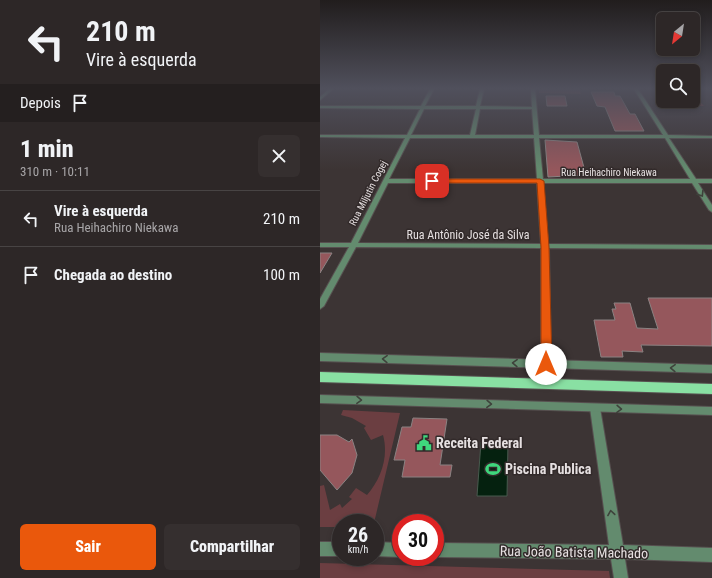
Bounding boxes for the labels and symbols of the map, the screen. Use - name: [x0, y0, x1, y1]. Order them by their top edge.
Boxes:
- north arrow: [656, 12, 700, 56]
- street label: Rua Miljutin Cogej: [347, 159, 389, 227]
- pin: [415, 164, 449, 198]
- street label: Rua Heihachiro Niekawa: [561, 167, 657, 178]
- one-way arrow: [697, 189, 704, 196]
- street label: Rua Antônio José da Silva: [407, 228, 530, 242]
- position arrow: [525, 343, 567, 385]
- one-way arrow: [382, 355, 388, 363]
- one-way arrow: [512, 359, 518, 367]
- one-way arrow: [670, 363, 676, 372]
- one-way arrow: [356, 396, 362, 404]
- one-way arrow: [486, 400, 492, 408]
- one-way arrow: [616, 405, 622, 413]
- public building icon: Receita Federal: [415, 434, 433, 452]
- place label: Receita Federal: [436, 435, 523, 451]
- sports icon: Piscina Publica: [484, 460, 502, 478]
- place label: Piscina Publica: [505, 461, 592, 477]
- one-way arrow: [607, 510, 616, 516]
- speed limit sign: 30: [392, 514, 444, 566]
- street label: Rua João Batista Machado: [500, 543, 648, 561]

